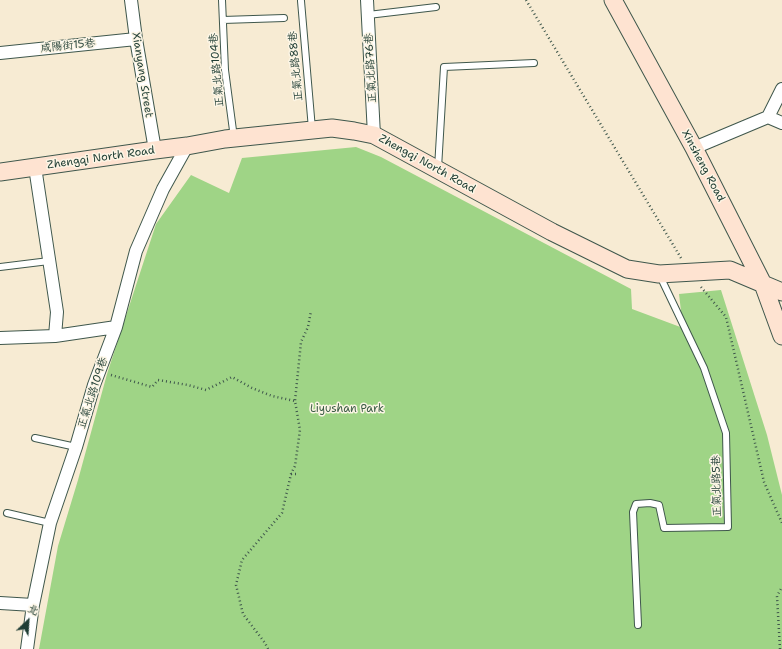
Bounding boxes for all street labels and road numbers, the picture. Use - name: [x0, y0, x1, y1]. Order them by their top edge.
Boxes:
- street label: 正氣北路88巷: [286, 30, 306, 102]
- street label: Xianyang Street: [129, 31, 155, 119]
- street label: 正氣北路104巷: [207, 32, 227, 108]
- street label: 正氣北路76巷: [363, 33, 379, 103]
- street label: 咸陽街15巷: [40, 37, 96, 55]
- street label: Xinsheng Road: [678, 128, 728, 204]
- street label: Zhengqi North Road: [376, 132, 478, 196]
- street label: Zhengqi North Road: [46, 144, 156, 172]
- street label: 正氣北路109巷: [75, 356, 111, 430]
- street label: 正氣北路5巷: [710, 455, 724, 517]

